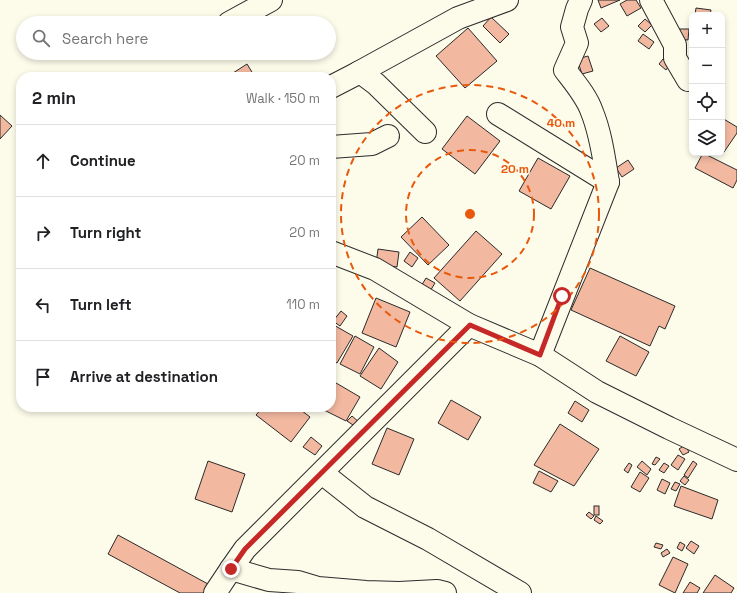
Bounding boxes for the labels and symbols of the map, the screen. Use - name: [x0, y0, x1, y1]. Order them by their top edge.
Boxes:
- text: 40 m: [547, 115, 575, 131]
- text: 20 m: [501, 161, 529, 177]
- centre of rings: [463, 207, 477, 221]
- route start: [553, 287, 571, 305]
- route end: [222, 560, 240, 578]

